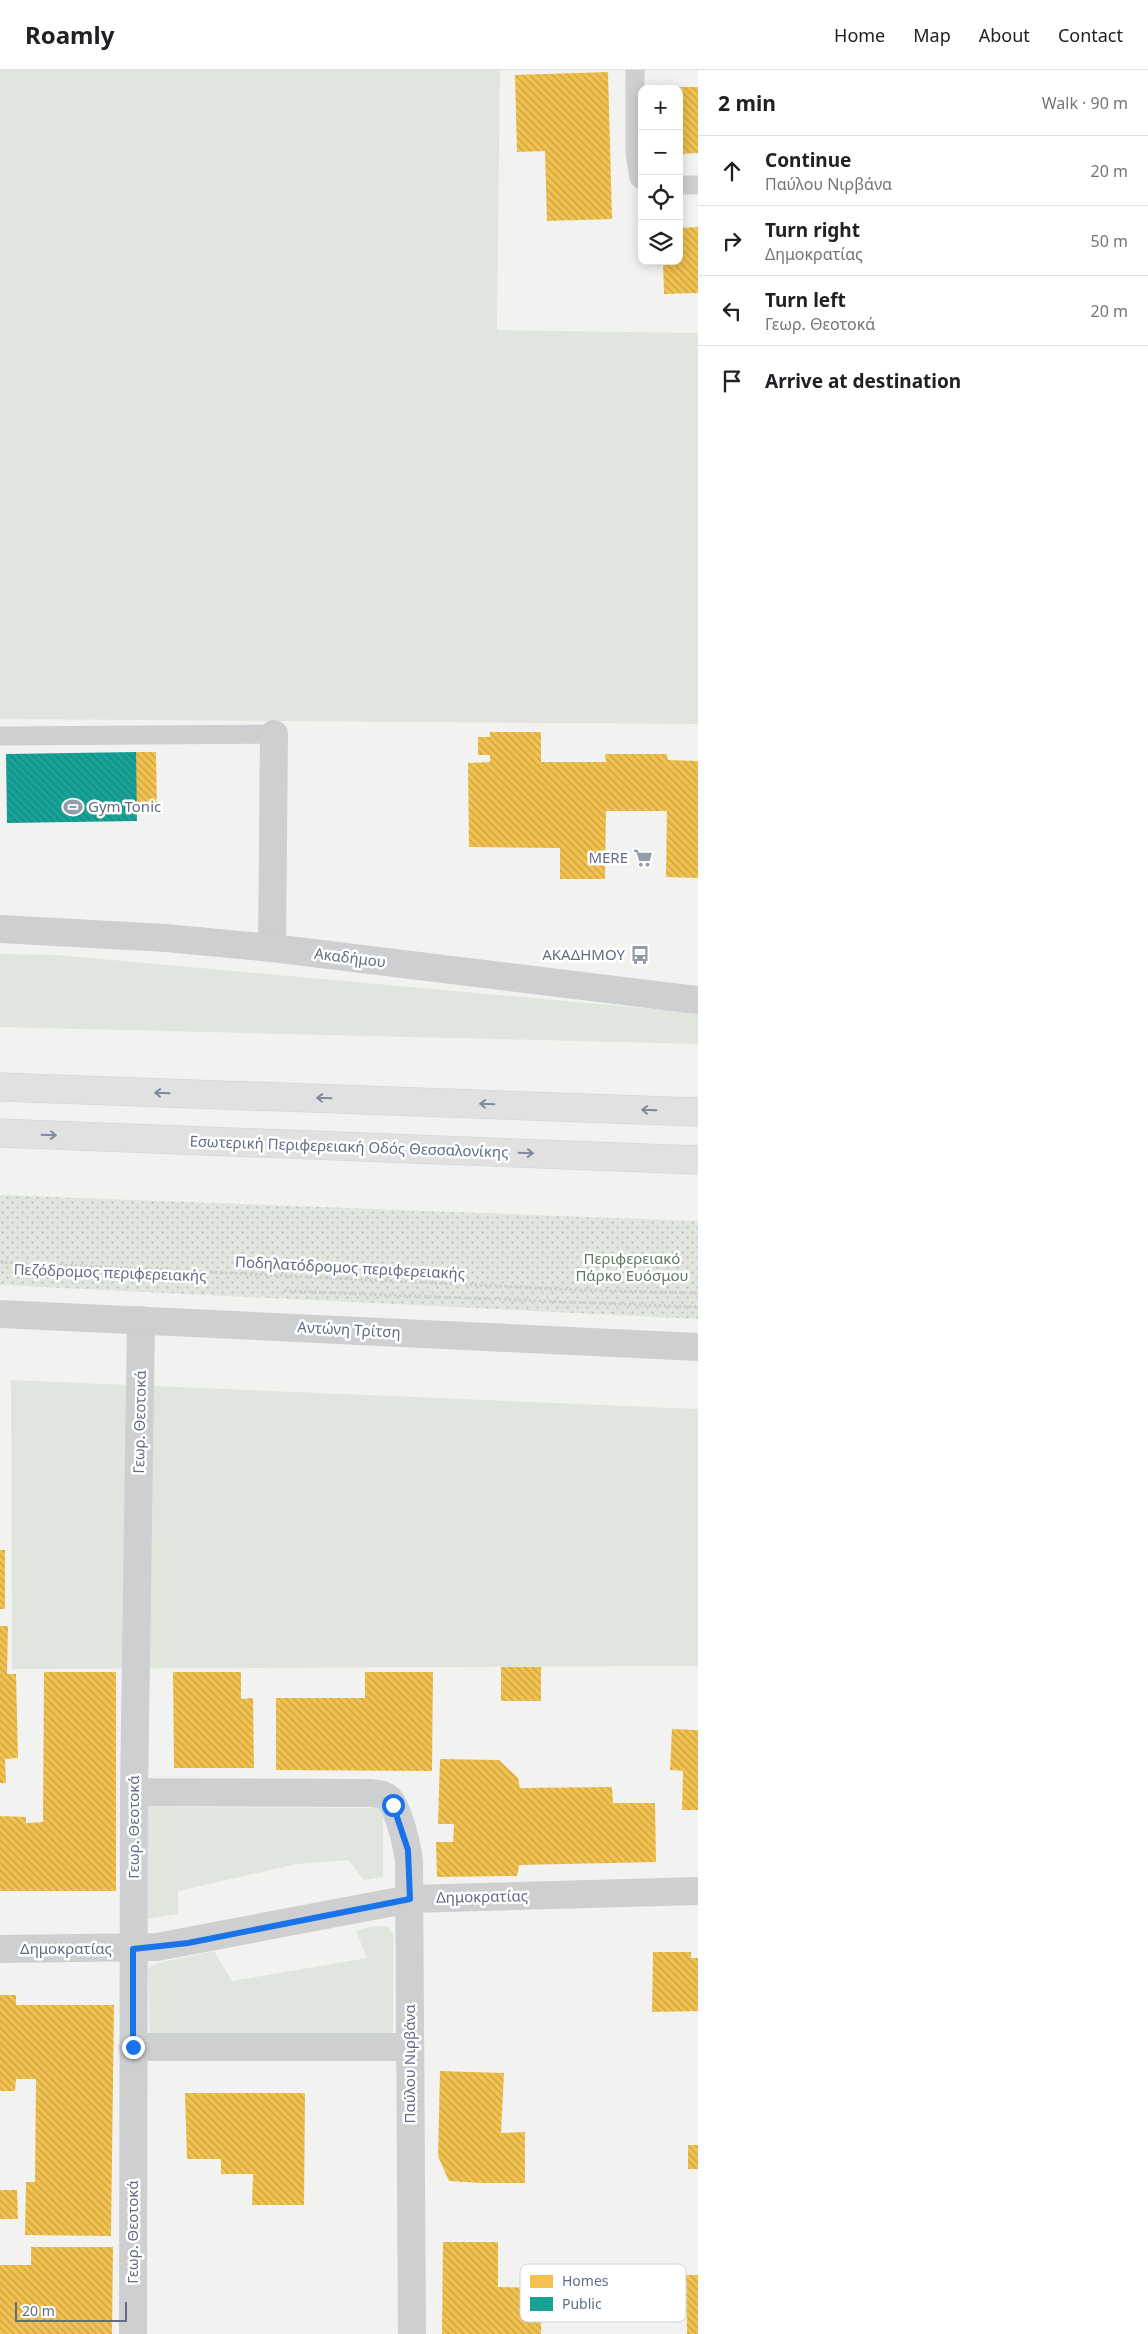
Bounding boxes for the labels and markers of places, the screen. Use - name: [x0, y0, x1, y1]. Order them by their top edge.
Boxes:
- sports icon: Gym Tonic: [62, 796, 84, 818]
- place label: Gym Tonic: [88, 796, 161, 816]
- place label: MERE: [588, 847, 628, 867]
- supermarket icon: MERE: [632, 847, 654, 869]
- place label: ΑΚΑΔΗΜΟΥ: [542, 944, 625, 964]
- bus stop icon: ΑΚΑΔΗΜΟΥ: [629, 944, 651, 966]

